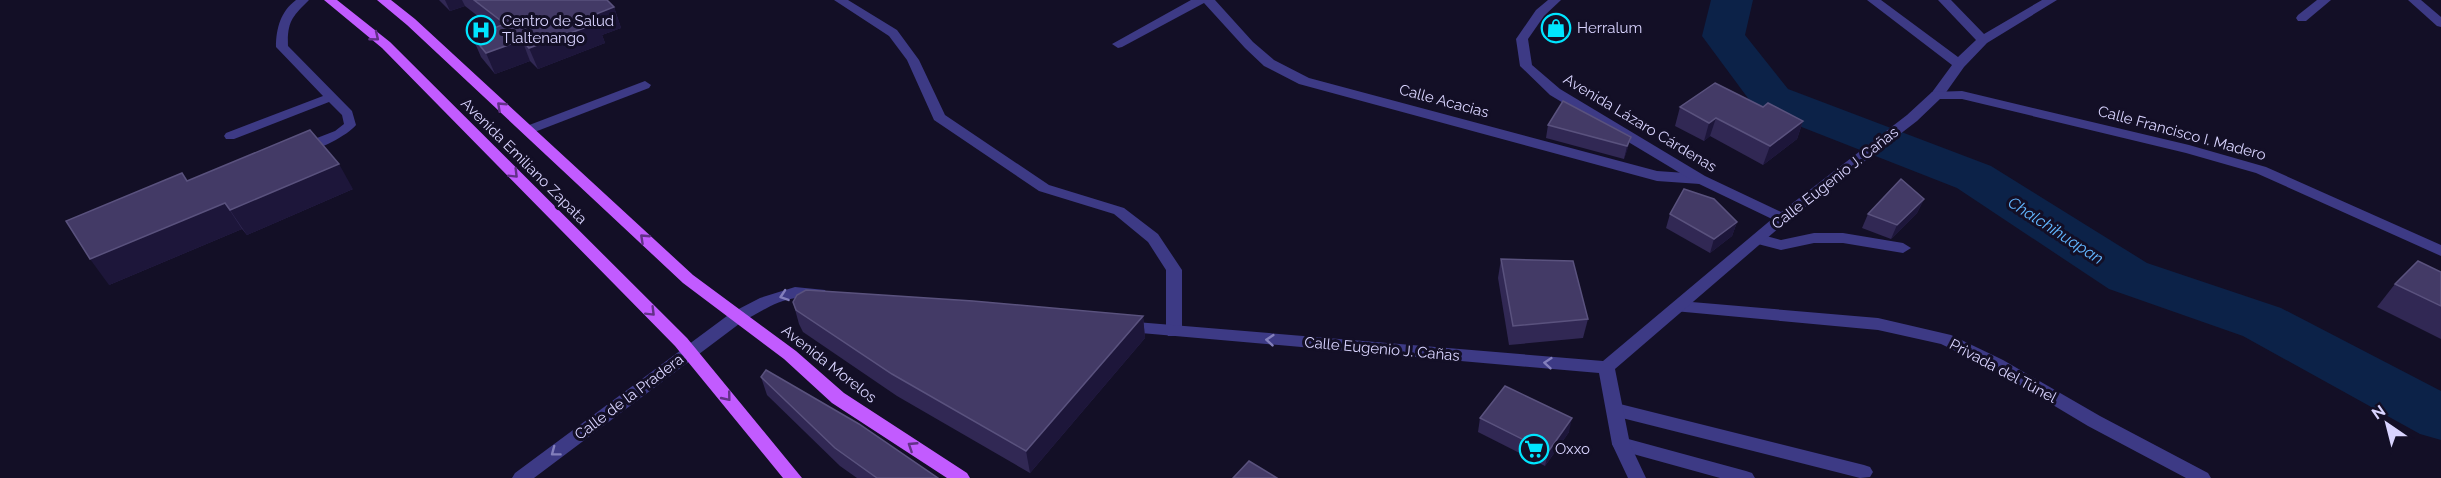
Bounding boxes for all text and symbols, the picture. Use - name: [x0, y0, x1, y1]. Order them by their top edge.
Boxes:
- place label: Centro de Salud Tlaltenango: [502, 12, 614, 47]
- shop icon: Herralum: [1540, 12, 1572, 44]
- hospital icon: Centro de Salud Tlaltenango: [465, 14, 497, 46]
- place label: Herralum: [1577, 19, 1642, 37]
- one-way arrow: [369, 29, 380, 40]
- street label: Avenida Lázaro Cárdenas: [1560, 70, 1720, 176]
- street label: Calle Acacias: [1397, 80, 1491, 122]
- street label: Avenida Emiliano Zapata: [457, 94, 591, 228]
- one-way arrow: [497, 102, 508, 113]
- street label: Calle Francisco I. Madero: [2096, 102, 2268, 164]
- street label: Calle Eugenio J. Cañas: [1768, 123, 1902, 233]
- one-way arrow: [507, 167, 517, 178]
- water label: Chalchihuapan: [2005, 193, 2107, 268]
- one-way arrow: [640, 234, 651, 245]
- one-way arrow: [779, 288, 790, 301]
- one-way arrow: [644, 305, 655, 316]
- street label: Avenida Morelos: [778, 321, 880, 407]
- street label: Calle Eugenio J. Cañas: [1304, 333, 1460, 365]
- one-way arrow: [1265, 334, 1274, 347]
- street label: Privada del Túnel: [1946, 335, 2060, 407]
- street label: Calle de la Pradera: [571, 350, 687, 444]
- one-way arrow: [1543, 357, 1552, 370]
- one-way arrow: [719, 390, 730, 401]
- north arrow: [2357, 394, 2417, 454]
- text: N: [2368, 401, 2389, 423]
- supermarket icon: Oxxo: [1518, 433, 1550, 465]
- place label: Oxxo: [1555, 440, 1590, 458]
- one-way arrow: [908, 442, 919, 453]
- one-way arrow: [551, 445, 562, 456]

